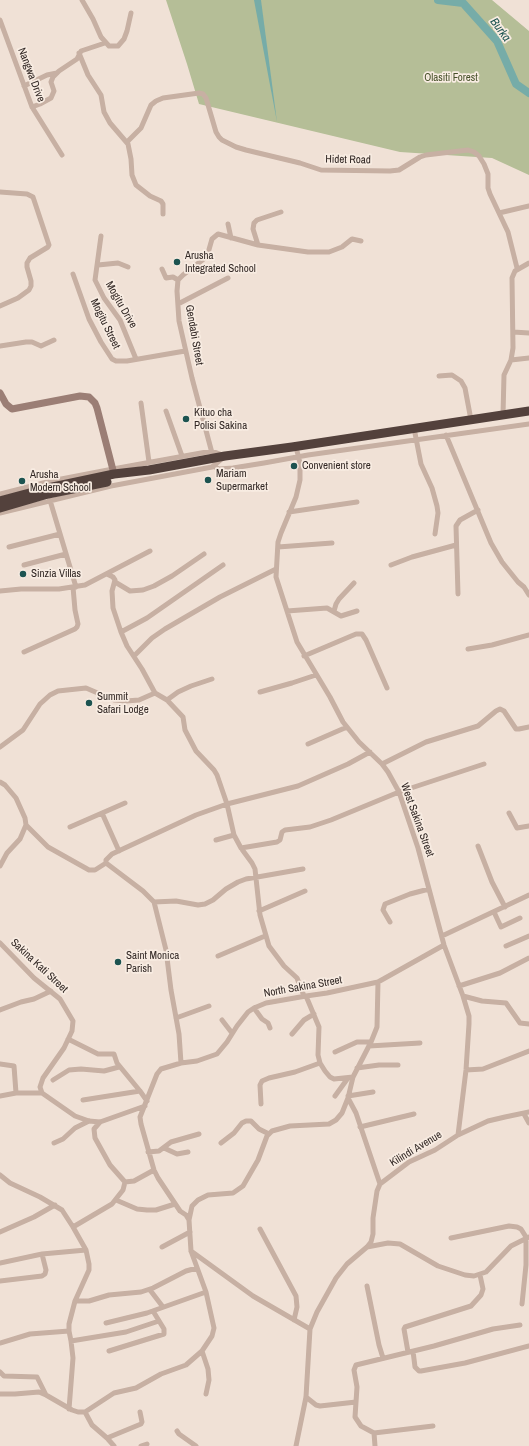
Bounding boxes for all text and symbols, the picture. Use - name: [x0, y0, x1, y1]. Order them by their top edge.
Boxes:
- water label: Burka: [487, 15, 513, 45]
- street label: Nangwa Drive: [15, 46, 47, 104]
- park label: Olasiti Forest: [424, 71, 478, 85]
- street label: Hidet Road: [325, 153, 371, 167]
- place label: Arusha Integrated School: [185, 249, 256, 275]
- marker: Arusha Integrated School: [172, 257, 182, 267]
- street label: Mogitu Drive: [102, 279, 140, 331]
- street label: Mogitu Street: [87, 297, 123, 351]
- street label: Gendabi Street: [182, 304, 206, 366]
- place label: Kituo cha Polisi Sakina: [194, 406, 247, 432]
- marker: Kituo cha Polisi Sakina: [181, 414, 191, 424]
- place label: Convenient store: [302, 459, 371, 473]
- marker: Convenient store: [289, 461, 299, 471]
- place label: Mariam Supermarket: [216, 467, 268, 493]
- place label: Arusha Modern School: [30, 468, 91, 494]
- marker: Mariam Supermarket: [203, 475, 213, 485]
- marker: Arusha Modern School: [17, 476, 27, 486]
- place label: Sinzia Villas: [31, 567, 81, 581]
- marker: Sinzia Villas: [18, 569, 28, 579]
- place label: Summit Safari Lodge: [97, 690, 149, 716]
- marker: Summit Safari Lodge: [84, 698, 94, 708]
- street label: West Sakina Street: [398, 781, 436, 859]
- street label: Sakina Kati Street: [8, 936, 70, 996]
- place label: Saint Monica Parish: [126, 949, 179, 975]
- marker: Saint Monica Parish: [113, 957, 123, 967]
- street label: North Sakina Street: [263, 974, 343, 1000]
- street label: Kilindi Avenue: [388, 1128, 444, 1170]

